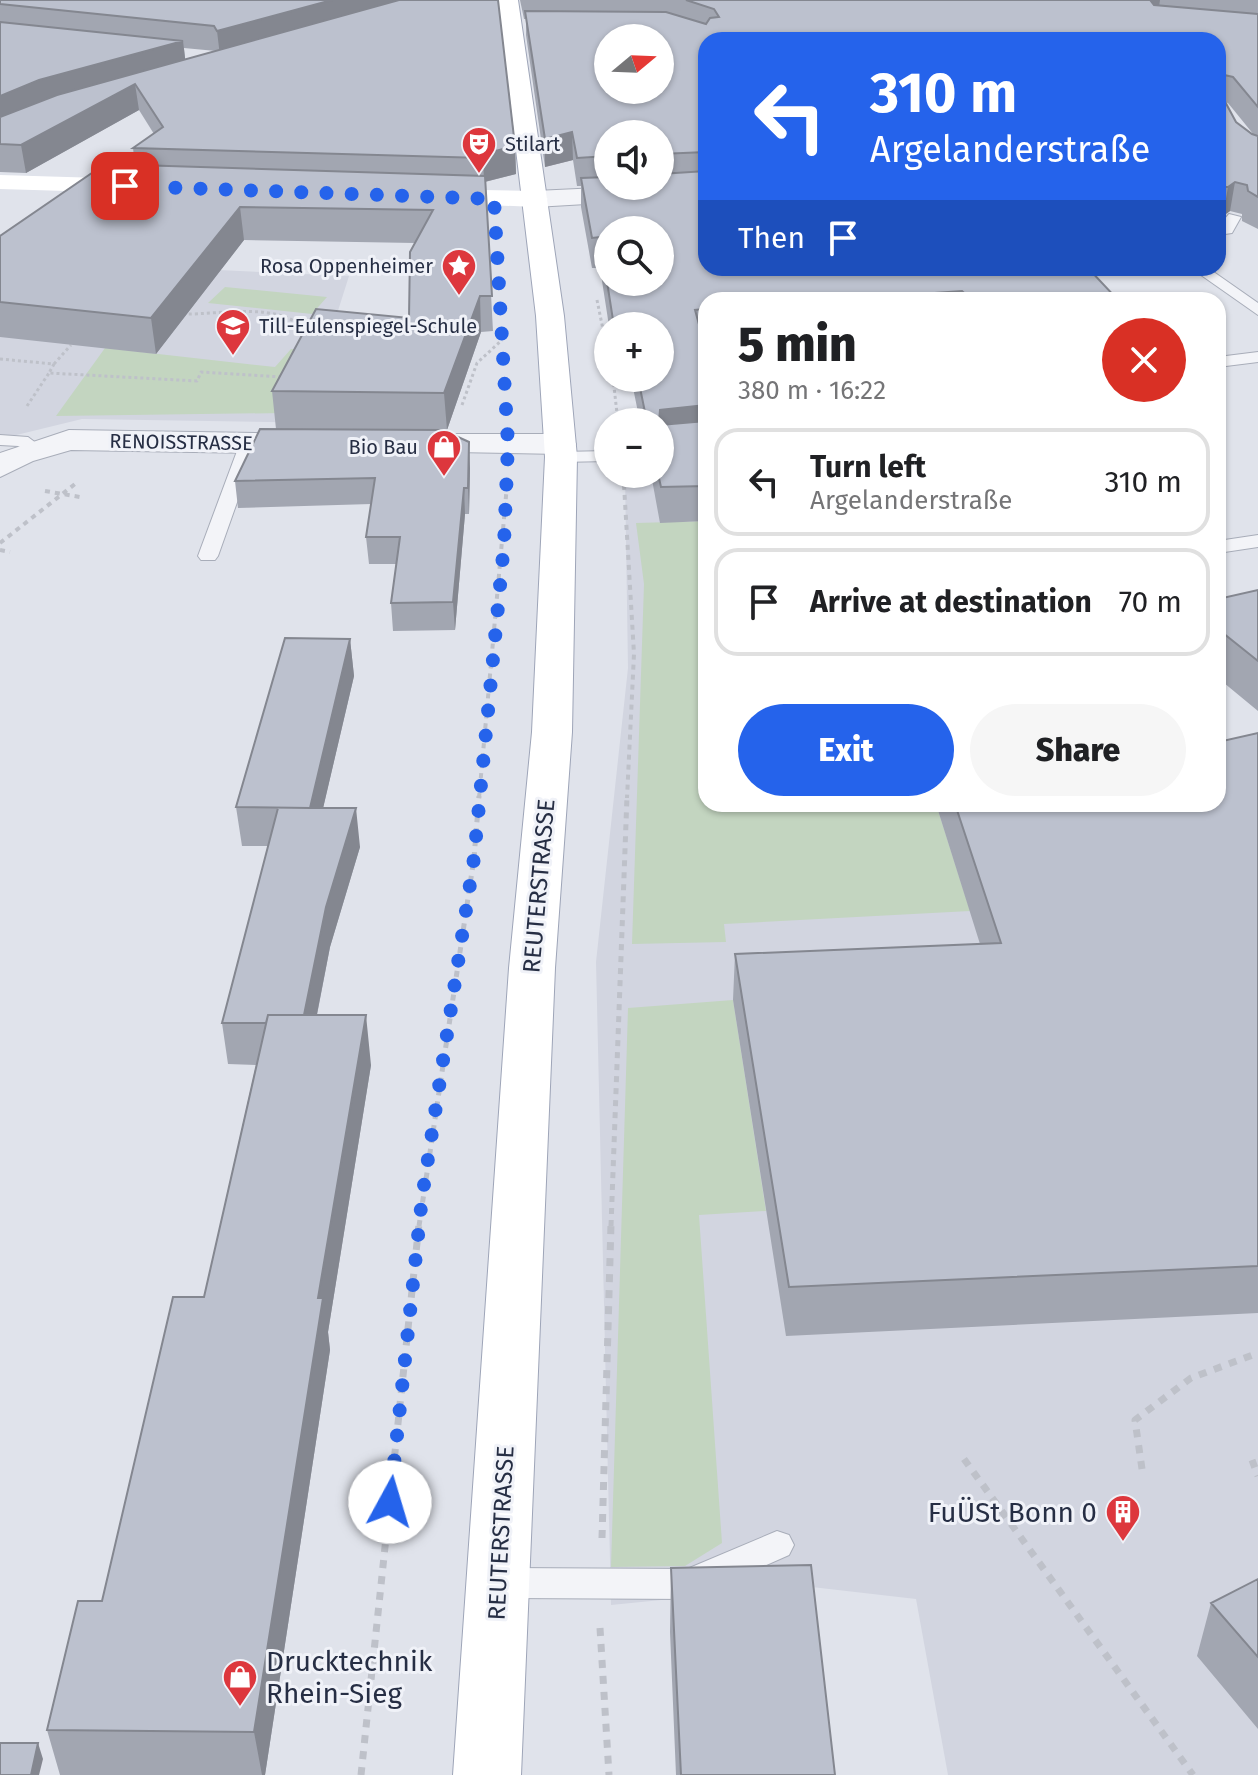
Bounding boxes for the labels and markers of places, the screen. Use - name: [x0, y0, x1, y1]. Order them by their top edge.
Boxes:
- theatre icon: Stilart: [460, 125, 498, 175]
- place label: Stilart: [505, 132, 561, 156]
- pin: [91, 152, 159, 220]
- place icon: Rosa Oppenheimer: [440, 247, 478, 297]
- place label: Rosa Oppenheimer: [260, 254, 433, 278]
- school or university icon: Till-Eulenspiegel-Schule: [214, 307, 252, 357]
- place label: Till-Eulenspiegel-Schule: [259, 314, 477, 338]
- shop icon: Bio Bau: [425, 428, 463, 478]
- place label: Bio Bau: [349, 435, 418, 459]
- building icon: FuÜSt Bonn 0: [1104, 1493, 1142, 1543]
- place label: FuÜSt Bonn 0: [928, 1496, 1097, 1529]
- place label: Drucktechnik Rhein-Sieg: [266, 1645, 433, 1710]
- shop icon: Drucktechnik Rhein-Sieg: [221, 1658, 259, 1708]

